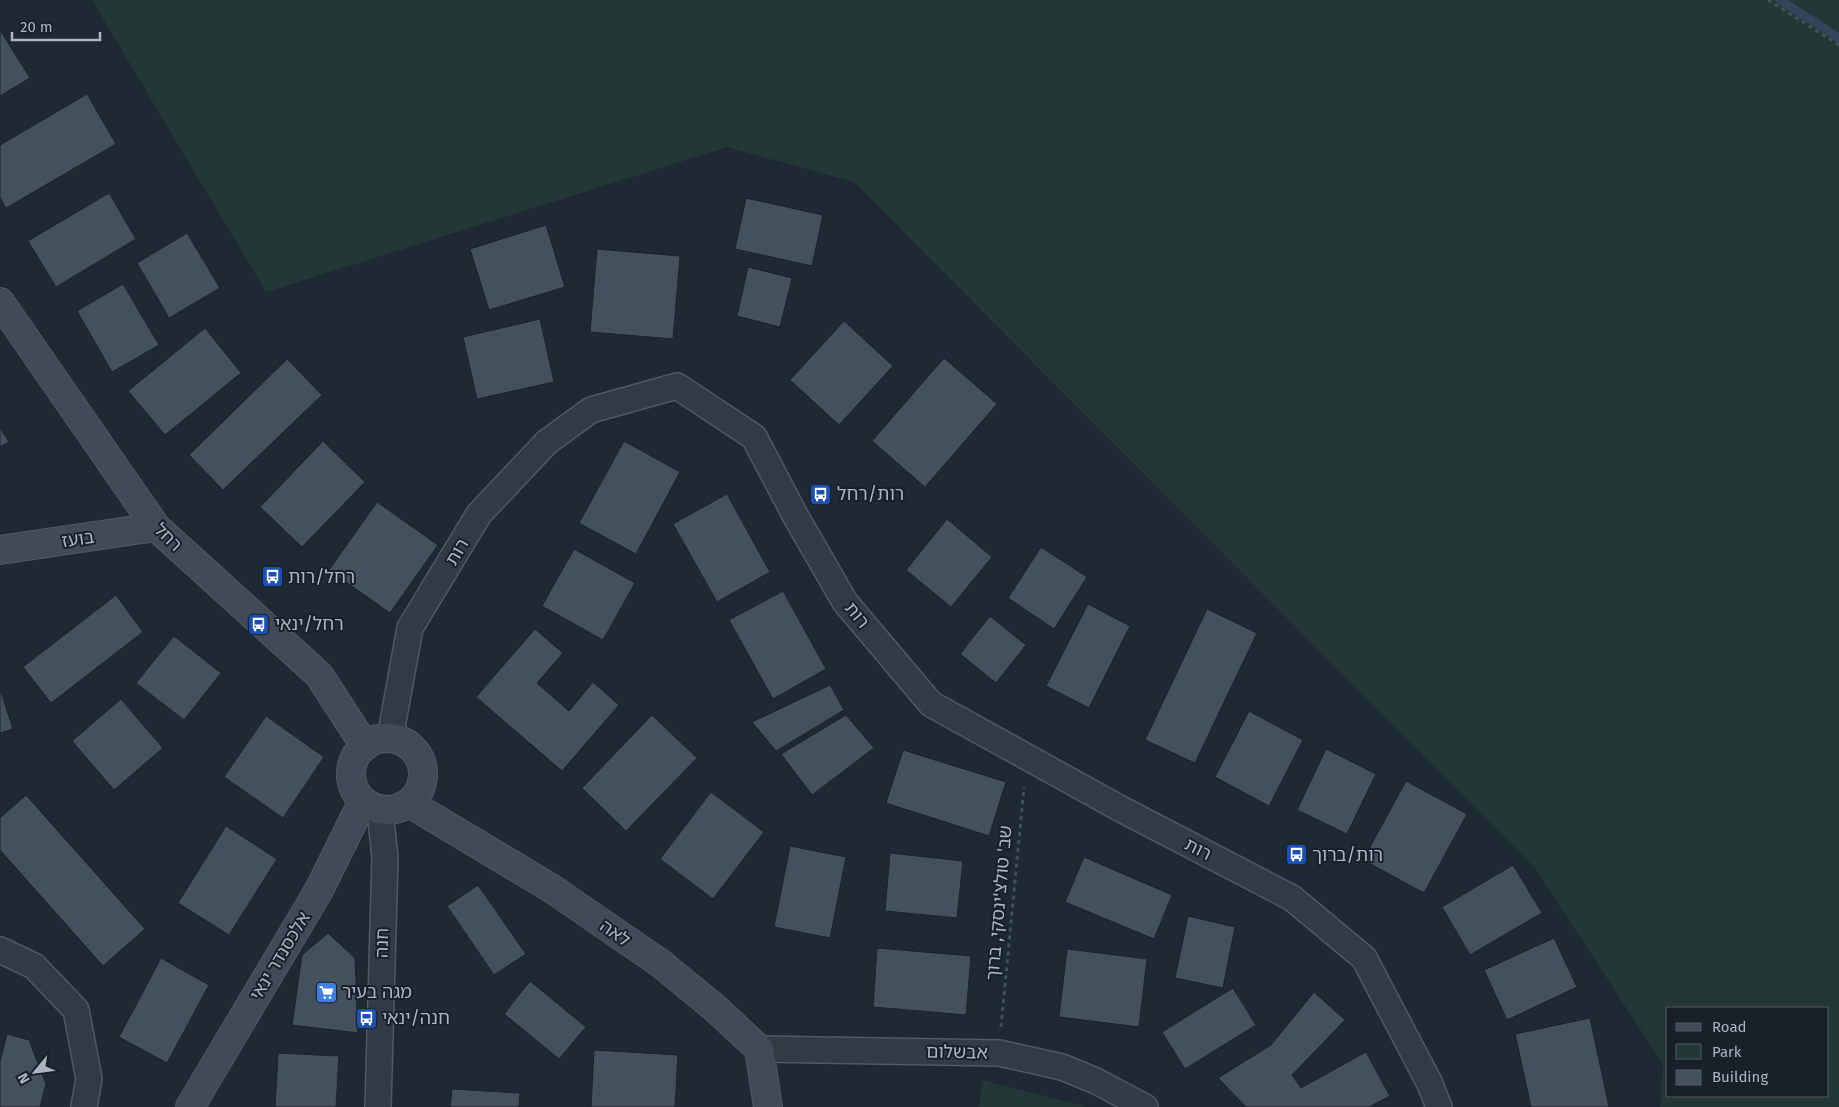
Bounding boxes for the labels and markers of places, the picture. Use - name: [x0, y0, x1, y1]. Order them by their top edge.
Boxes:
- bus stop icon: רות/רחל: [809, 482, 833, 506]
- place label: רות/רחל: [837, 483, 904, 505]
- bus stop icon: רחל/רות: [260, 565, 284, 589]
- place label: רחל/רות: [288, 566, 355, 588]
- bus stop icon: רחל/ינאי: [247, 612, 271, 636]
- place label: רחל/ינאי: [275, 613, 344, 635]
- bus stop icon: רות/ברוך: [1284, 843, 1308, 867]
- place label: רות/ברוך: [1312, 844, 1383, 866]
- supermarket icon: מגה בעיר: [314, 980, 338, 1004]
- place label: מגה בעיר: [342, 981, 412, 1003]
- bus stop icon: חנה/ינאי: [354, 1006, 378, 1030]
- place label: חנה/ינאי: [382, 1007, 450, 1029]

